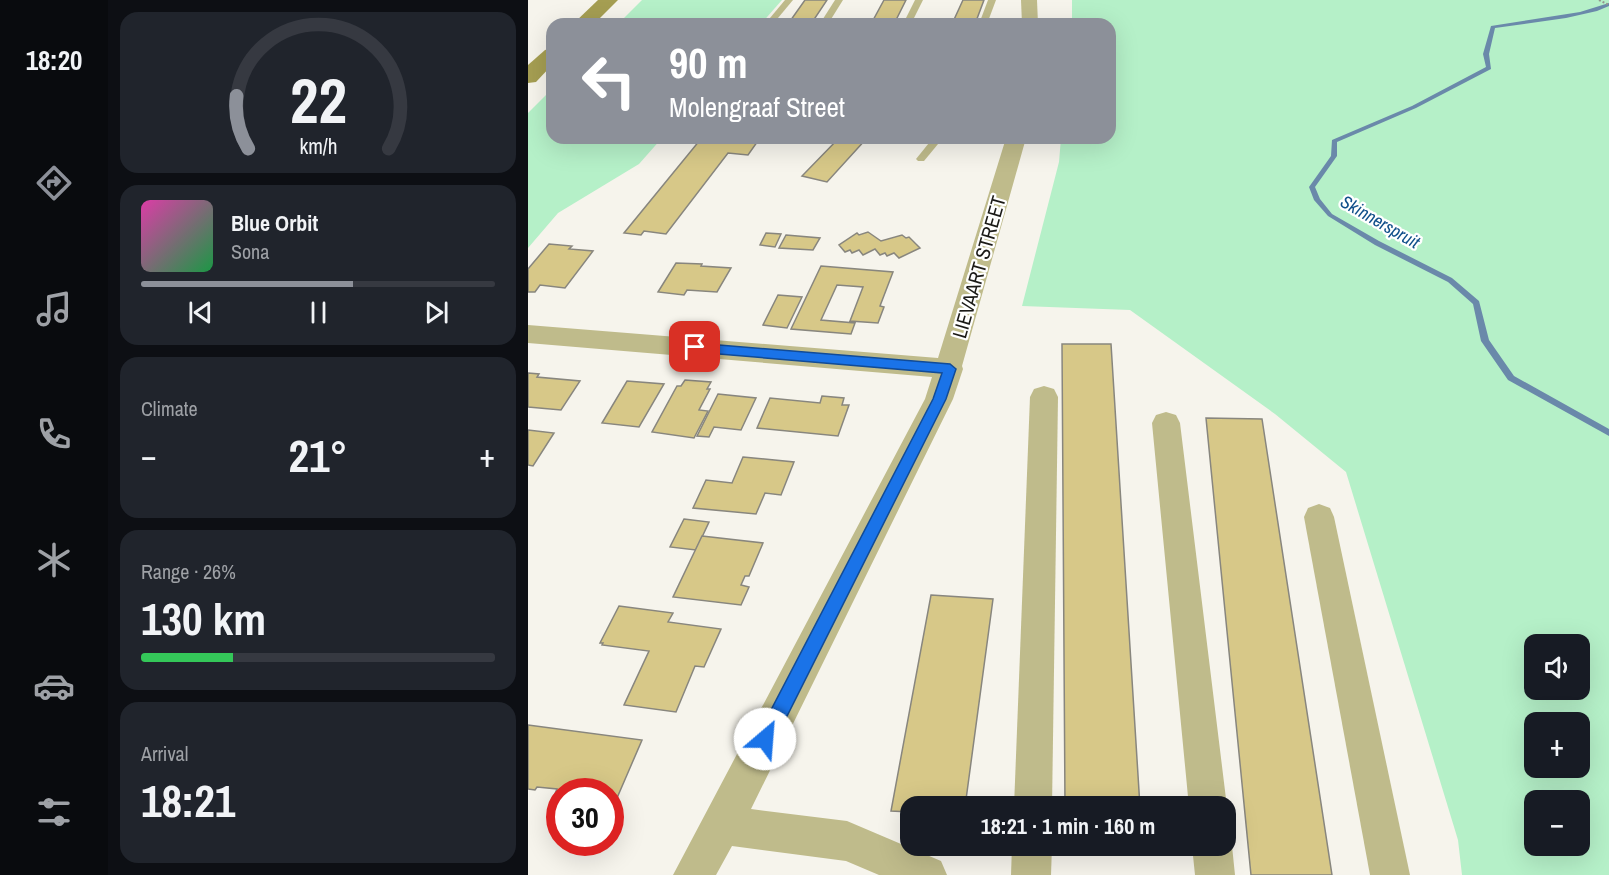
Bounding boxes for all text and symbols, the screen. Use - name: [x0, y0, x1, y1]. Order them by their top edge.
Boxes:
- text: 90 m: [669, 35, 748, 91]
- text: 18:20: [26, 42, 82, 78]
- icon: left: [570, 42, 648, 120]
- text: 22: [290, 58, 346, 142]
- text: Molengraaf Street: [669, 89, 845, 125]
- text: km/h: [299, 133, 337, 162]
- icon: directions: [33, 162, 75, 204]
- water label: Skinnerspruit: [1336, 189, 1425, 255]
- street label: LIEVAART STREET: [945, 193, 1012, 341]
- text: Blue Orbit: [231, 208, 318, 238]
- text: Sona: [231, 238, 269, 265]
- icon: music: [33, 288, 75, 330]
- icon: previous: [184, 296, 217, 329]
- icon: pause: [302, 296, 335, 329]
- icon: next: [420, 296, 453, 329]
- pin: [669, 321, 720, 372]
- icon: arrive: [678, 330, 711, 363]
- text: Climate: [141, 395, 198, 422]
- icon: phone: [33, 413, 75, 455]
- text: 21°: [288, 425, 348, 486]
- text: −: [141, 433, 157, 477]
- text: +: [479, 433, 495, 477]
- icon: climate: [33, 539, 75, 581]
- text: Range · 26%: [141, 558, 236, 585]
- text: 130 km: [141, 588, 266, 649]
- map controls: [1524, 634, 1590, 856]
- button: sound: [1524, 634, 1590, 700]
- icon: car: [33, 665, 75, 707]
- position arrow: [733, 707, 797, 771]
- button: +: [1524, 712, 1590, 778]
- text: Arrival: [141, 740, 188, 767]
- text: 18:21: [141, 770, 235, 831]
- speed limit sign: 30: [546, 778, 624, 856]
- button: −: [1524, 790, 1590, 856]
- icon: filters: [33, 791, 75, 833]
- text: 18:21 · 1 min · 160 m: [981, 811, 1155, 841]

